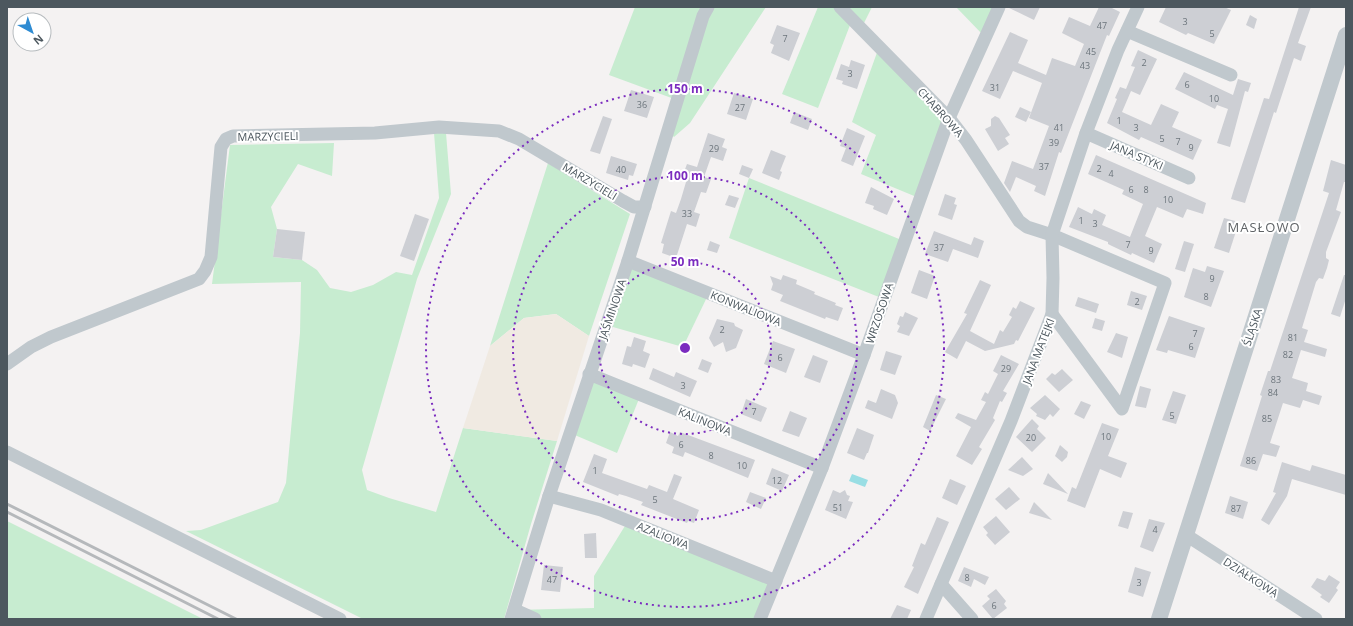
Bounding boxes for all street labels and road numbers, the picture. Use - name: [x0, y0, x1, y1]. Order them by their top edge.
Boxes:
- street label: CHABROWA: [915, 84, 967, 140]
- street label: MARZYCIELI: [237, 128, 299, 144]
- street label: JANA STYKI: [1107, 137, 1166, 173]
- street label: MARZYCIELI: [560, 159, 620, 203]
- street label: JAŚMINOWA: [594, 277, 629, 342]
- street label: WRZOSOWA: [862, 280, 896, 345]
- street label: KONWALIOWA: [708, 287, 784, 329]
- street label: ŚLĄSKA: [1239, 306, 1265, 348]
- street label: JANA MATEJKI: [1018, 316, 1058, 387]
- street label: KALINOWA: [676, 403, 734, 439]
- street label: AZALIOWA: [635, 518, 691, 552]
- street label: DZIAŁKOWA: [1221, 554, 1281, 600]

